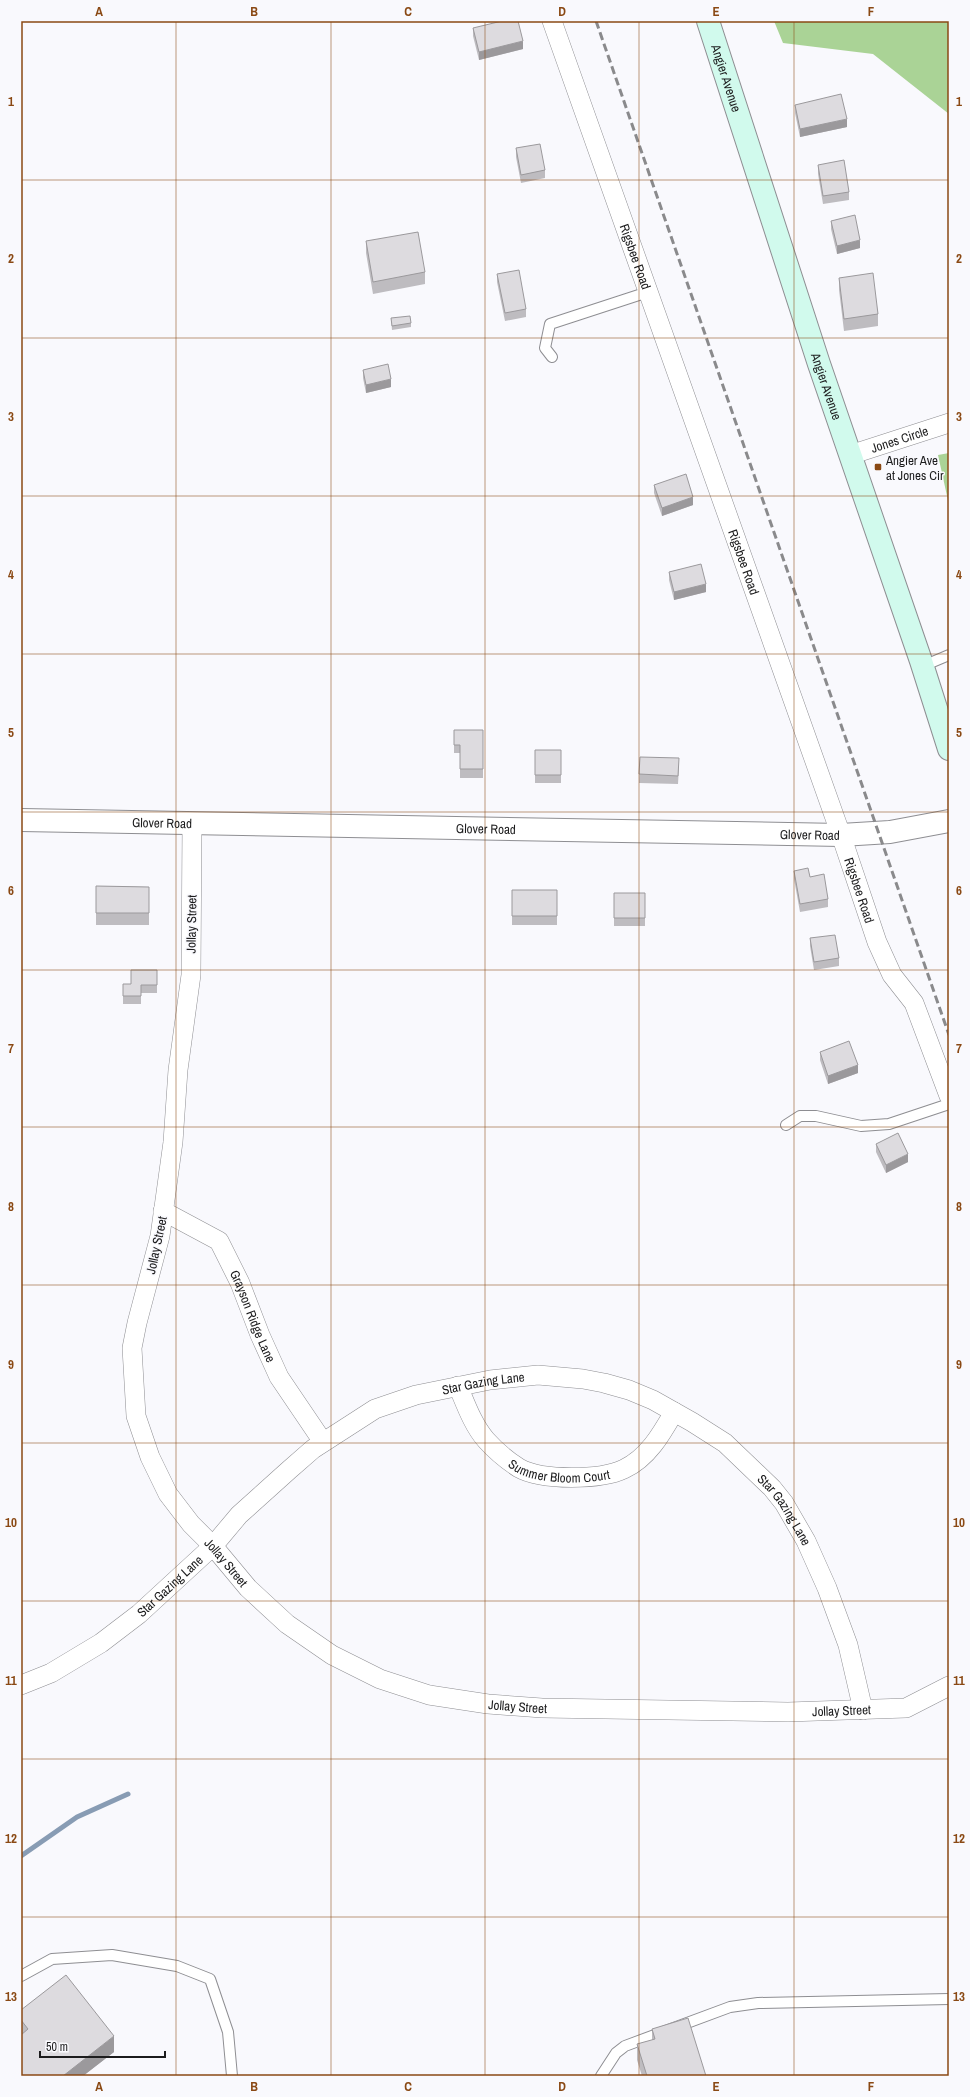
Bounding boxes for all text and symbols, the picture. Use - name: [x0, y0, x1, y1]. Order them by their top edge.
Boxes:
- text: A: [95, 3, 103, 20]
- text: B: [250, 3, 258, 20]
- text: C: [404, 3, 412, 20]
- text: D: [558, 3, 566, 20]
- text: E: [712, 3, 720, 20]
- text: F: [868, 3, 875, 20]
- street label: Angier Avenue: [707, 41, 745, 114]
- text: 1: [8, 93, 14, 110]
- text: 1: [956, 93, 962, 110]
- street label: Rigsbee Road: [616, 222, 655, 292]
- text: 2: [8, 250, 14, 267]
- text: 2: [956, 250, 962, 267]
- street label: Angier Avenue: [807, 350, 846, 422]
- text: 3: [8, 408, 14, 425]
- text: 3: [956, 408, 962, 425]
- street label: Jones Circle: [869, 422, 931, 457]
- place label: Angier Ave at Jones Cir: [885, 452, 944, 484]
- marker: Angier Ave at Jones Cir: [873, 462, 883, 472]
- street label: Rigsbee Road: [724, 527, 763, 597]
- text: 4: [8, 566, 14, 583]
- text: 4: [956, 566, 962, 583]
- text: 5: [8, 724, 14, 741]
- text: 5: [956, 724, 962, 741]
- street label: Glover Road: [132, 814, 192, 832]
- street label: Glover Road: [456, 820, 516, 838]
- street label: Glover Road: [780, 826, 840, 844]
- street label: Rigsbee Road: [840, 855, 878, 925]
- text: 6: [8, 882, 14, 899]
- text: 6: [956, 882, 962, 899]
- street label: Jollay Street: [182, 895, 201, 953]
- text: 7: [8, 1040, 14, 1057]
- text: 7: [956, 1040, 962, 1057]
- text: 8: [8, 1198, 14, 1215]
- text: 8: [956, 1198, 962, 1215]
- street label: Jollay Street: [142, 1215, 171, 1276]
- street label: Grayson Ridge Lane: [226, 1267, 279, 1365]
- text: 9: [8, 1356, 14, 1373]
- text: 9: [956, 1356, 962, 1373]
- street label: Star Gazing Lane: [440, 1368, 526, 1399]
- street label: Summer Bloom Court: [505, 1455, 611, 1487]
- street label: Star Gazing Lane: [754, 1471, 815, 1548]
- text: 10: [5, 1514, 17, 1531]
- text: 10: [953, 1514, 965, 1531]
- street label: Jollay Street: [201, 1534, 251, 1591]
- street label: Star Gazing Lane: [133, 1552, 207, 1621]
- text: 11: [5, 1672, 17, 1689]
- text: 11: [953, 1672, 965, 1689]
- street label: Jollay Street: [488, 1696, 547, 1717]
- street label: Jollay Street: [812, 1701, 871, 1720]
- text: 12: [5, 1830, 17, 1847]
- text: 12: [953, 1830, 965, 1847]
- text: 13: [5, 1988, 17, 2005]
- text: 13: [953, 1988, 965, 2005]
- scale bar: [40, 2033, 165, 2059]
- text: 50 m: [46, 2039, 68, 2055]
- text: A: [95, 2078, 103, 2095]
- text: B: [250, 2078, 258, 2095]
- text: C: [404, 2078, 412, 2095]
- text: D: [558, 2078, 566, 2095]
- text: E: [712, 2078, 720, 2095]
- text: F: [868, 2078, 875, 2095]

